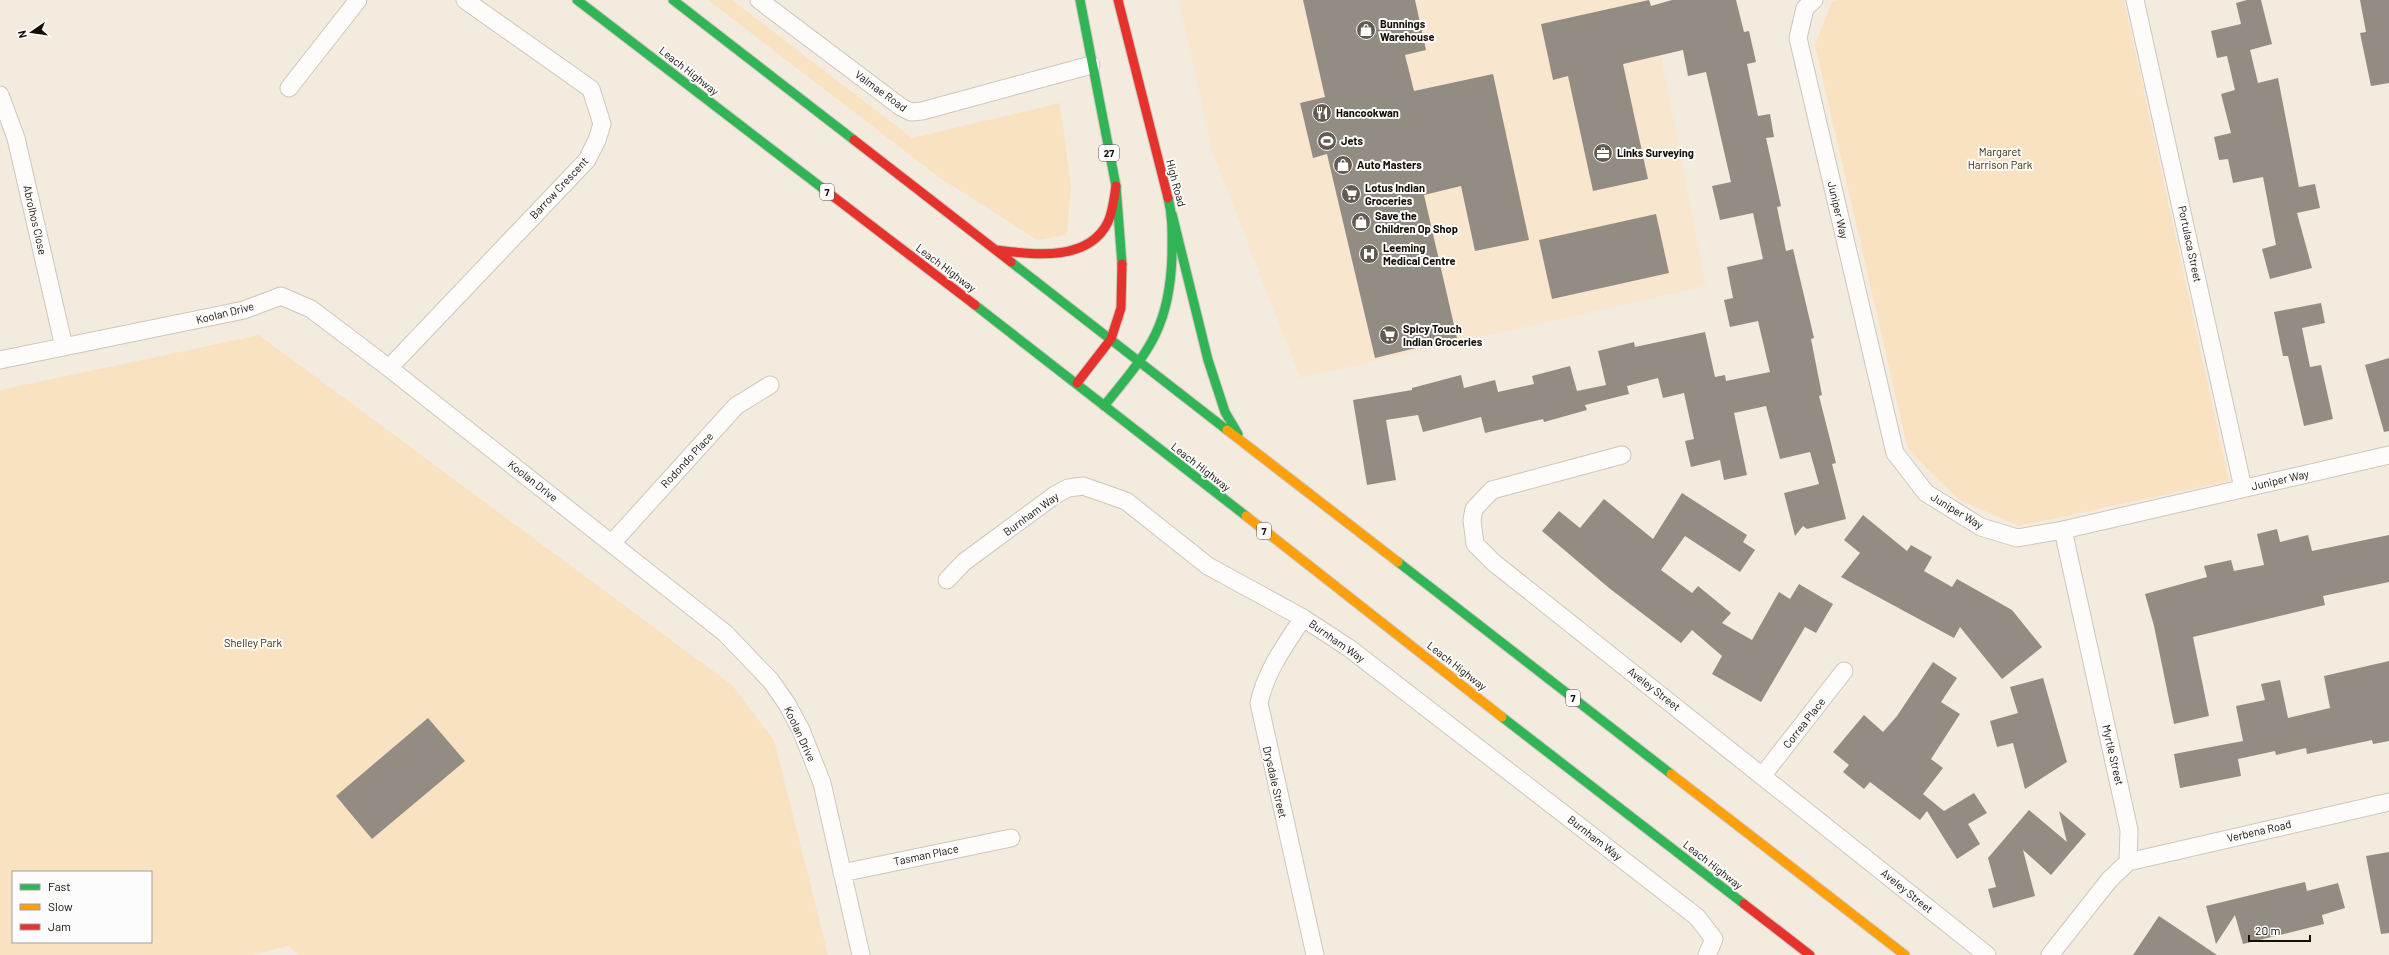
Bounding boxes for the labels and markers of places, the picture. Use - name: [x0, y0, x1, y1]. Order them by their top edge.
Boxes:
- place label: Bunnings Warehouse: [1380, 17, 1435, 43]
- shop icon: Bunnings Warehouse: [1355, 19, 1377, 41]
- restaurant icon: Hancookwan: [1311, 102, 1333, 124]
- place label: Hancookwan: [1336, 106, 1399, 119]
- sports icon: Jets: [1316, 130, 1338, 152]
- place label: Jets: [1341, 134, 1363, 147]
- office icon: Links Surveying: [1592, 142, 1614, 164]
- place label: Links Surveying: [1617, 146, 1694, 159]
- shop icon: Auto Masters: [1332, 154, 1354, 176]
- place label: Auto Masters: [1357, 158, 1422, 171]
- place label: Lotus Indian Groceries: [1365, 181, 1425, 207]
- supermarket icon: Lotus Indian Groceries: [1340, 183, 1362, 205]
- place label: Save the Children Op Shop: [1375, 209, 1458, 235]
- shop icon: Save the Children Op Shop: [1350, 211, 1372, 233]
- place label: Leeming Medical Centre: [1383, 241, 1455, 267]
- hospital icon: Leeming Medical Centre: [1358, 243, 1380, 265]
- place label: Spicy Touch Indian Groceries: [1403, 322, 1483, 348]
- supermarket icon: Spicy Touch Indian Groceries: [1378, 324, 1400, 346]

